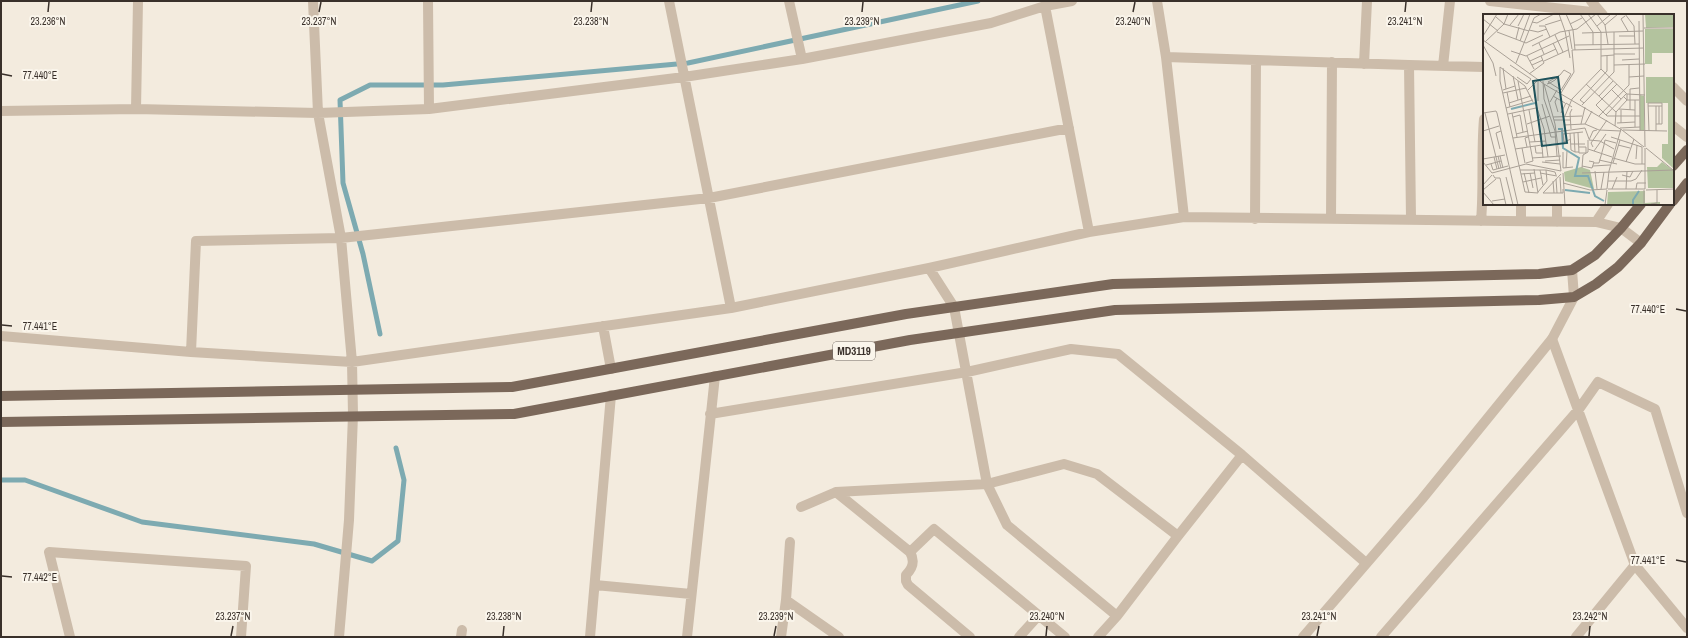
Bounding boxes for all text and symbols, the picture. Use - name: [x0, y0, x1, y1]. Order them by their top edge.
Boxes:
- inset map: [1483, 14, 1674, 205]
- text: 23.236°N: [31, 15, 66, 28]
- text: 23.237°N: [302, 15, 337, 28]
- text: 23.238°N: [574, 15, 609, 28]
- text: 23.239°N: [845, 15, 880, 28]
- text: 23.240°N: [1116, 15, 1151, 28]
- text: 23.241°N: [1388, 15, 1423, 28]
- text: 77.440°E: [23, 69, 57, 82]
- text: 77.440°E: [1631, 303, 1665, 316]
- text: 77.441°E: [23, 320, 57, 333]
- road number: MD3119: [833, 342, 875, 360]
- text: 77.441°E: [1631, 554, 1665, 567]
- text: 77.442°E: [23, 571, 57, 584]
- text: 23.237°N: [216, 610, 251, 623]
- text: 23.238°N: [487, 610, 522, 623]
- text: 23.239°N: [759, 610, 794, 623]
- text: 23.240°N: [1030, 610, 1065, 623]
- text: 23.241°N: [1302, 610, 1337, 623]
- text: 23.242°N: [1573, 610, 1608, 623]

